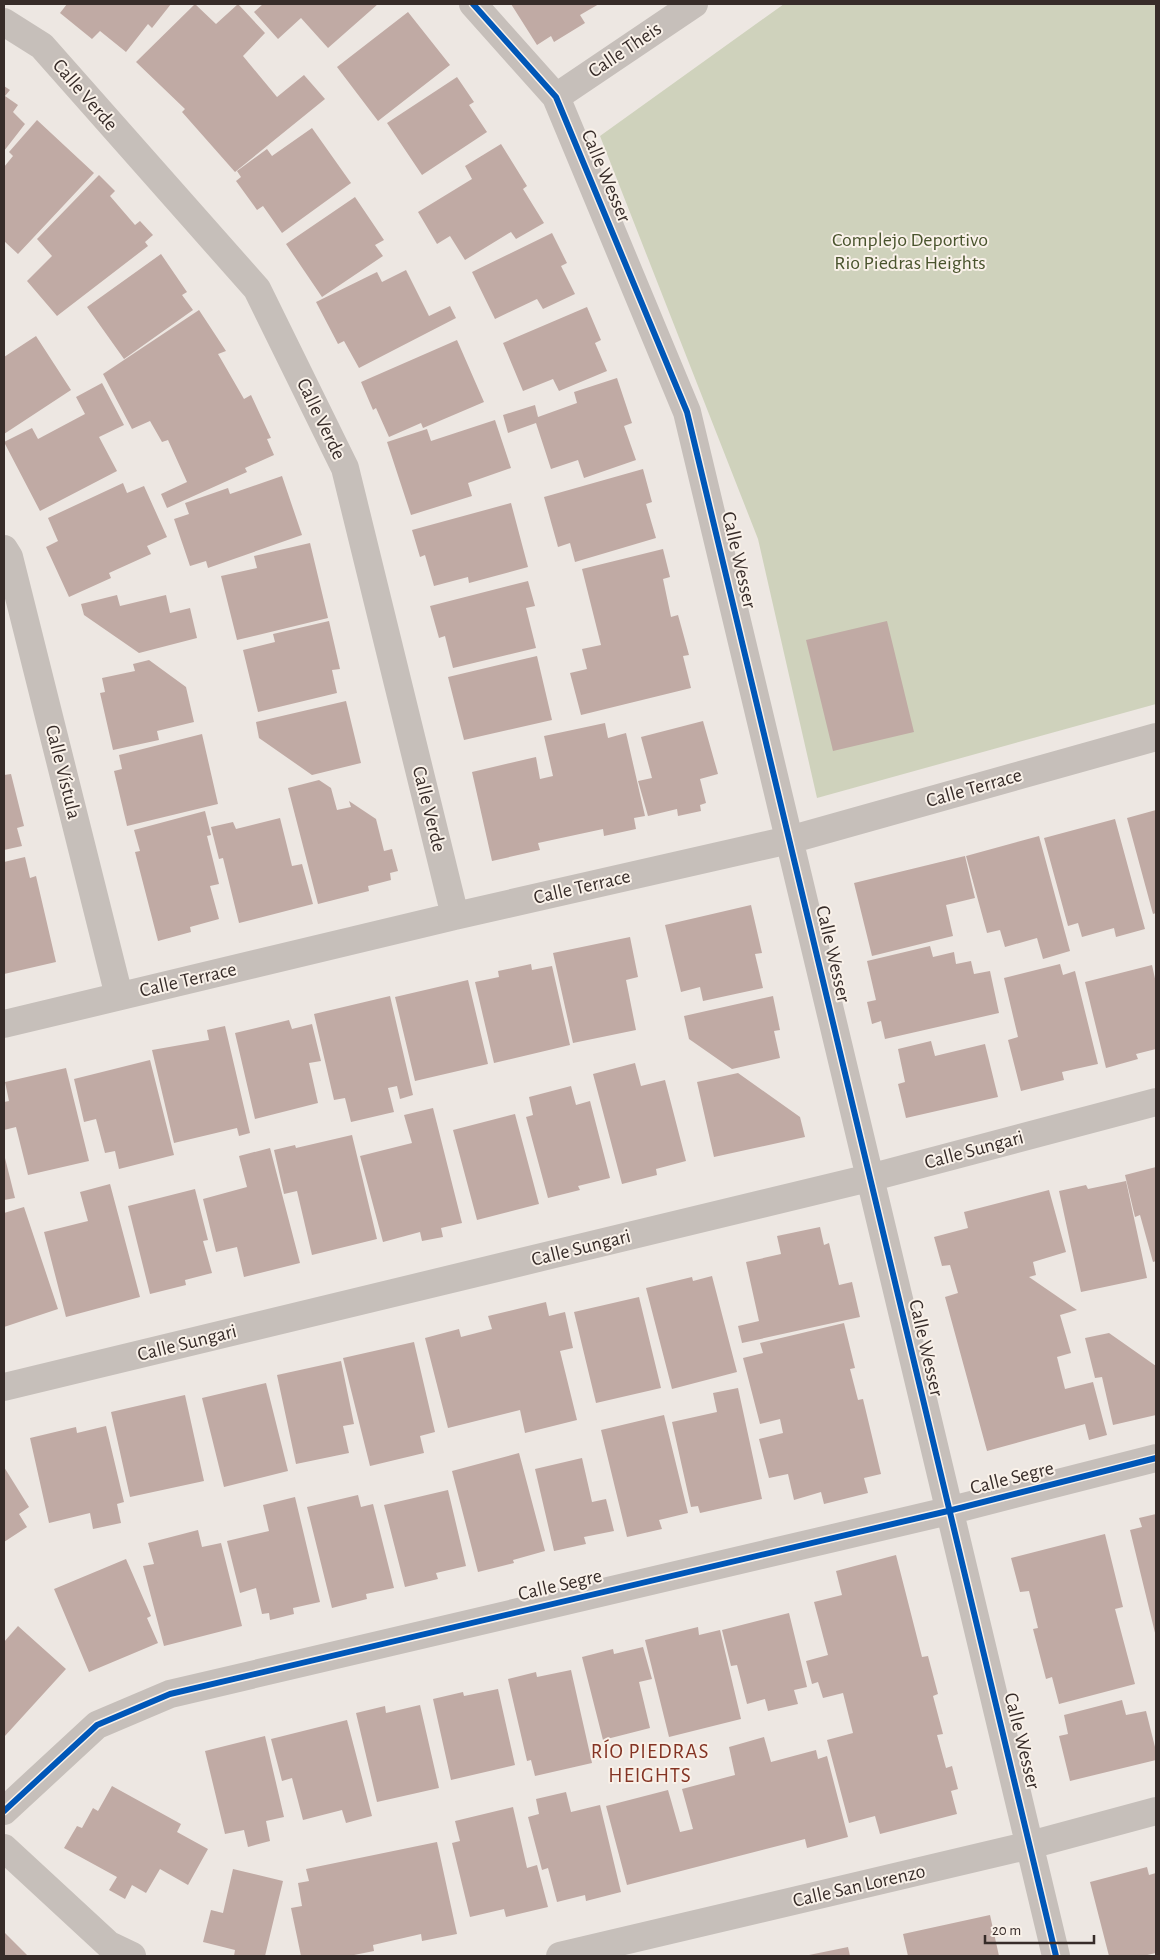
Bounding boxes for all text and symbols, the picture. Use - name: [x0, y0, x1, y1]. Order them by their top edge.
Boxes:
- street label: Calle Theis: [585, 18, 665, 82]
- street label: Calle Verde: [49, 55, 121, 135]
- street label: Calle Wesser: [578, 127, 635, 226]
- park label: Complejo Deportivo Rio Piedras Heights: [832, 230, 988, 273]
- street label: Calle Verde: [293, 375, 349, 463]
- street label: Calle Wesser: [718, 510, 760, 611]
- street label: Calle Vístula: [42, 723, 84, 821]
- street label: Calle Verde: [409, 764, 449, 854]
- street label: Calle Terrace: [924, 765, 1024, 811]
- street label: Calle Terrace: [532, 866, 632, 908]
- street label: Calle Wesser: [812, 904, 854, 1005]
- street label: Calle Terrace: [138, 959, 238, 1001]
- street label: Calle Sungari: [922, 1127, 1026, 1173]
- street label: Calle Sungari: [529, 1226, 633, 1270]
- street label: Calle Wesser: [905, 1298, 947, 1399]
- street label: Calle Sungari: [135, 1321, 239, 1365]
- street label: Calle Segre: [968, 1458, 1056, 1498]
- street label: Calle Segre: [516, 1566, 604, 1604]
- street label: Calle Wesser: [1000, 1691, 1044, 1792]
- district label: RÍO PIEDRAS HEIGHTS: [591, 1739, 709, 1786]
- street label: Calle San Lorenzo: [791, 1861, 927, 1911]
- scale bar: [985, 1912, 1094, 1944]
- text: 20 m: [992, 1923, 1021, 1938]

